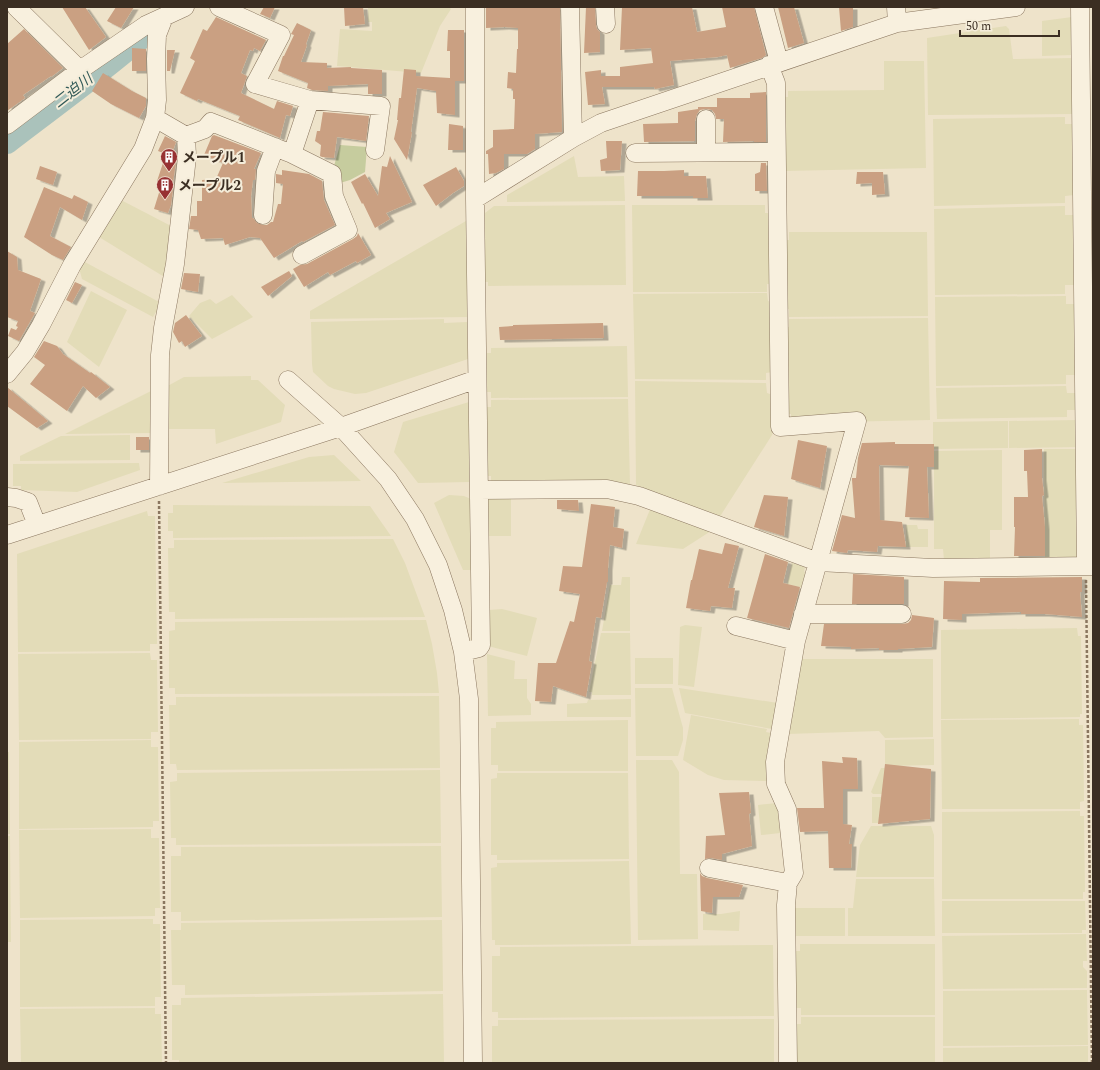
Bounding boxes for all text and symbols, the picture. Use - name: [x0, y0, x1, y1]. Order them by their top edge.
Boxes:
- scale bar: [960, 12, 1059, 38]
- text: 50 m: [966, 17, 991, 36]
- water label: 二迫川: [48, 67, 99, 114]
- building icon: メープル1: [159, 147, 179, 172]
- place label: メープル1: [182, 147, 245, 168]
- building icon: メープル2: [155, 175, 175, 200]
- place label: メープル2: [178, 175, 241, 196]

